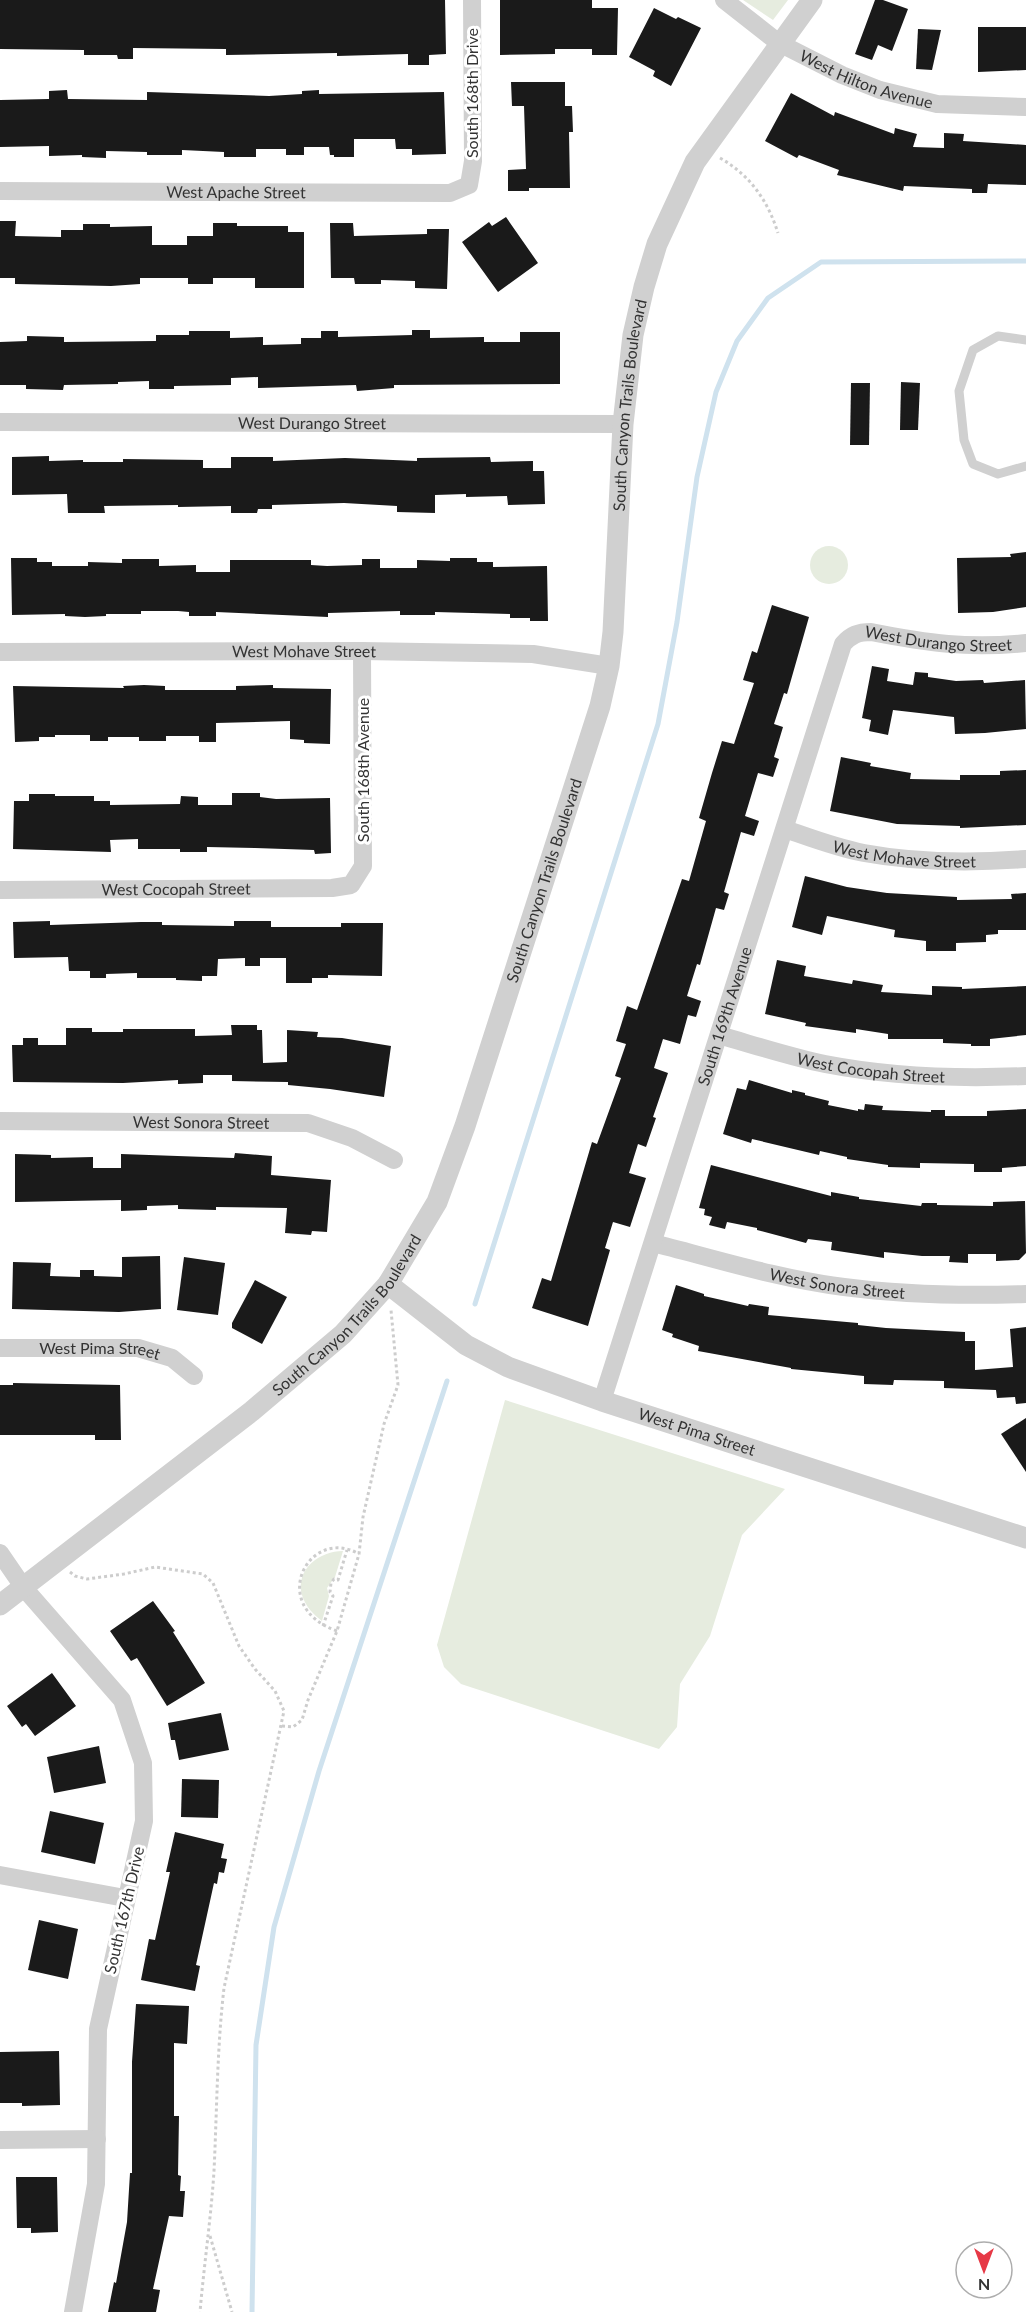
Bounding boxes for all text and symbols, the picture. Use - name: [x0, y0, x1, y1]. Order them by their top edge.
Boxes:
- street label: South 168th Drive: [462, 28, 481, 158]
- street label: West Hilton Avenue: [797, 45, 935, 112]
- street label: West Apache Street: [166, 182, 306, 201]
- street label: South Canyon Trails Boulevard: [609, 297, 650, 512]
- street label: West Durango Street: [238, 413, 386, 432]
- street label: West Durango Street: [863, 621, 1013, 654]
- street label: West Mohave Street: [232, 641, 376, 660]
- street label: South 168th Avenue: [353, 698, 372, 842]
- street label: South Canyon Trails Boulevard: [502, 776, 585, 985]
- street label: West Mohave Street: [831, 836, 976, 871]
- street label: West Cocopah Street: [101, 878, 251, 898]
- street label: South 169th Avenue: [693, 944, 755, 1088]
- street label: West Cocopah Street: [795, 1048, 945, 1086]
- street label: West Sonora Street: [133, 1112, 270, 1132]
- street label: South Canyon Trails Boulevard: [268, 1231, 425, 1399]
- street label: West Sonora Street: [768, 1264, 906, 1302]
- street label: West Pima Street: [39, 1338, 163, 1363]
- street label: West Pima Street: [636, 1403, 758, 1459]
- street label: South 167th Drive: [100, 1844, 147, 1975]
- north arrow: [954, 2240, 1014, 2300]
- text: N: [978, 2276, 990, 2295]

